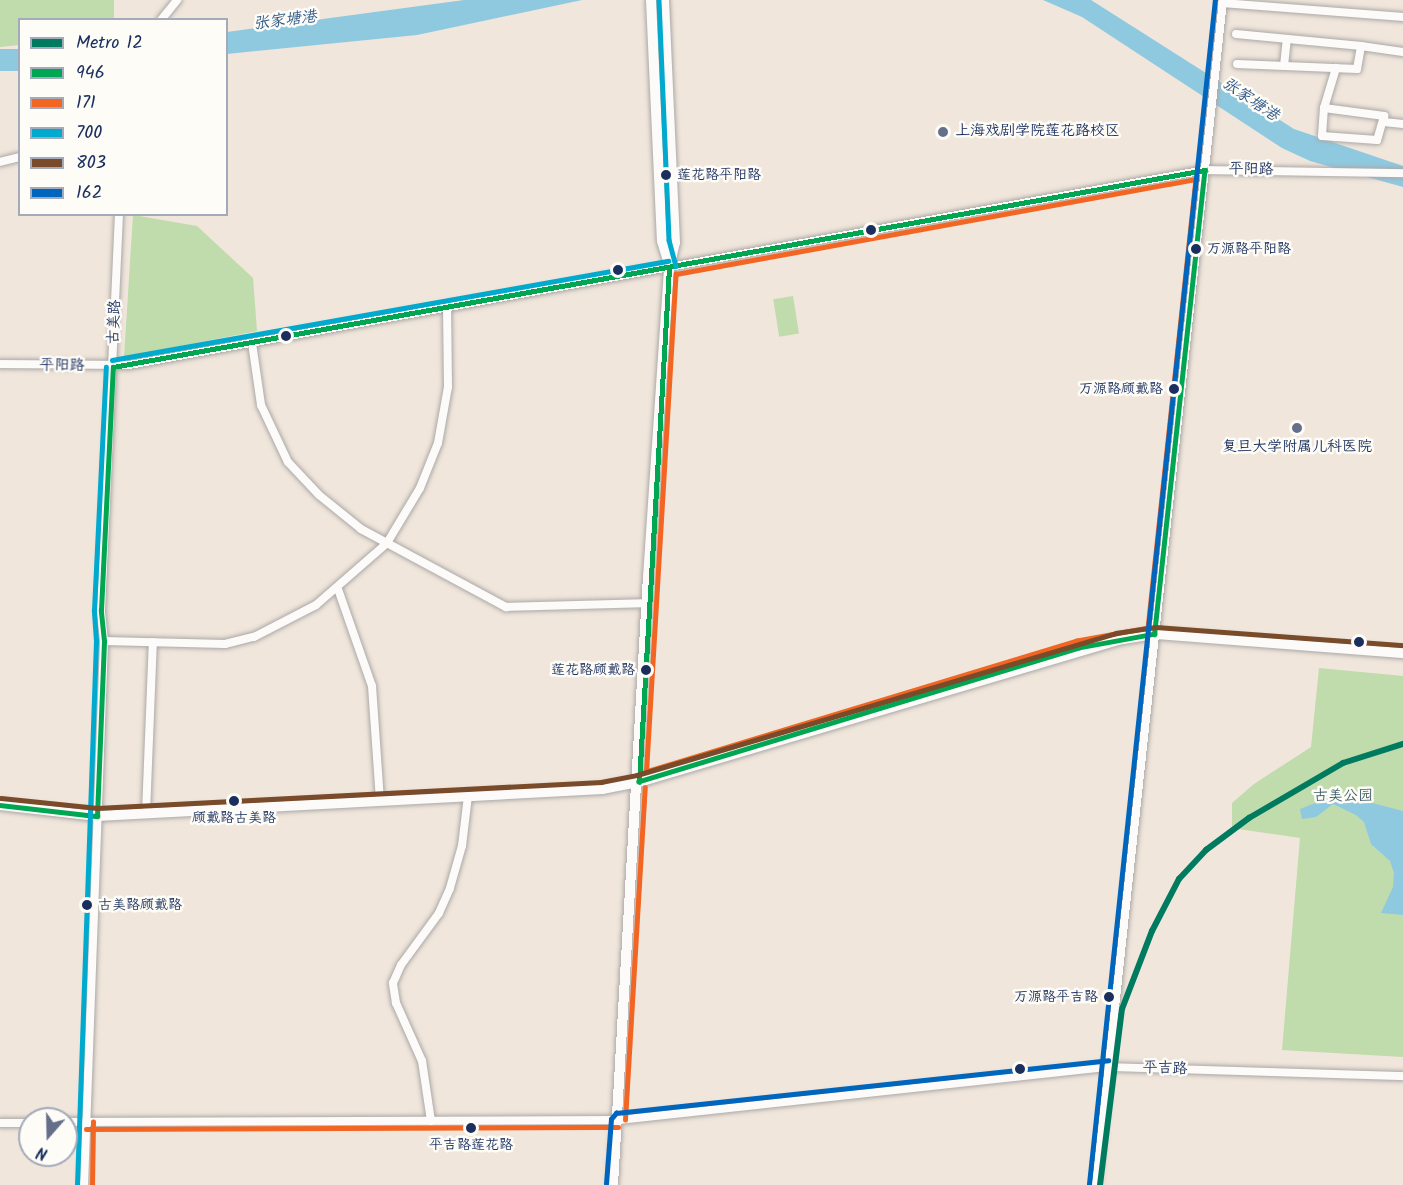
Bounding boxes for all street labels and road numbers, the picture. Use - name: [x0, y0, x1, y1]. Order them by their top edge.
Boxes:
- street label: 平阳路: [1228, 161, 1274, 179]
- street label: 古美路: [105, 299, 125, 345]
- street label: 平阳路: [39, 357, 85, 375]
- street label: 平吉路: [1142, 1059, 1188, 1079]

